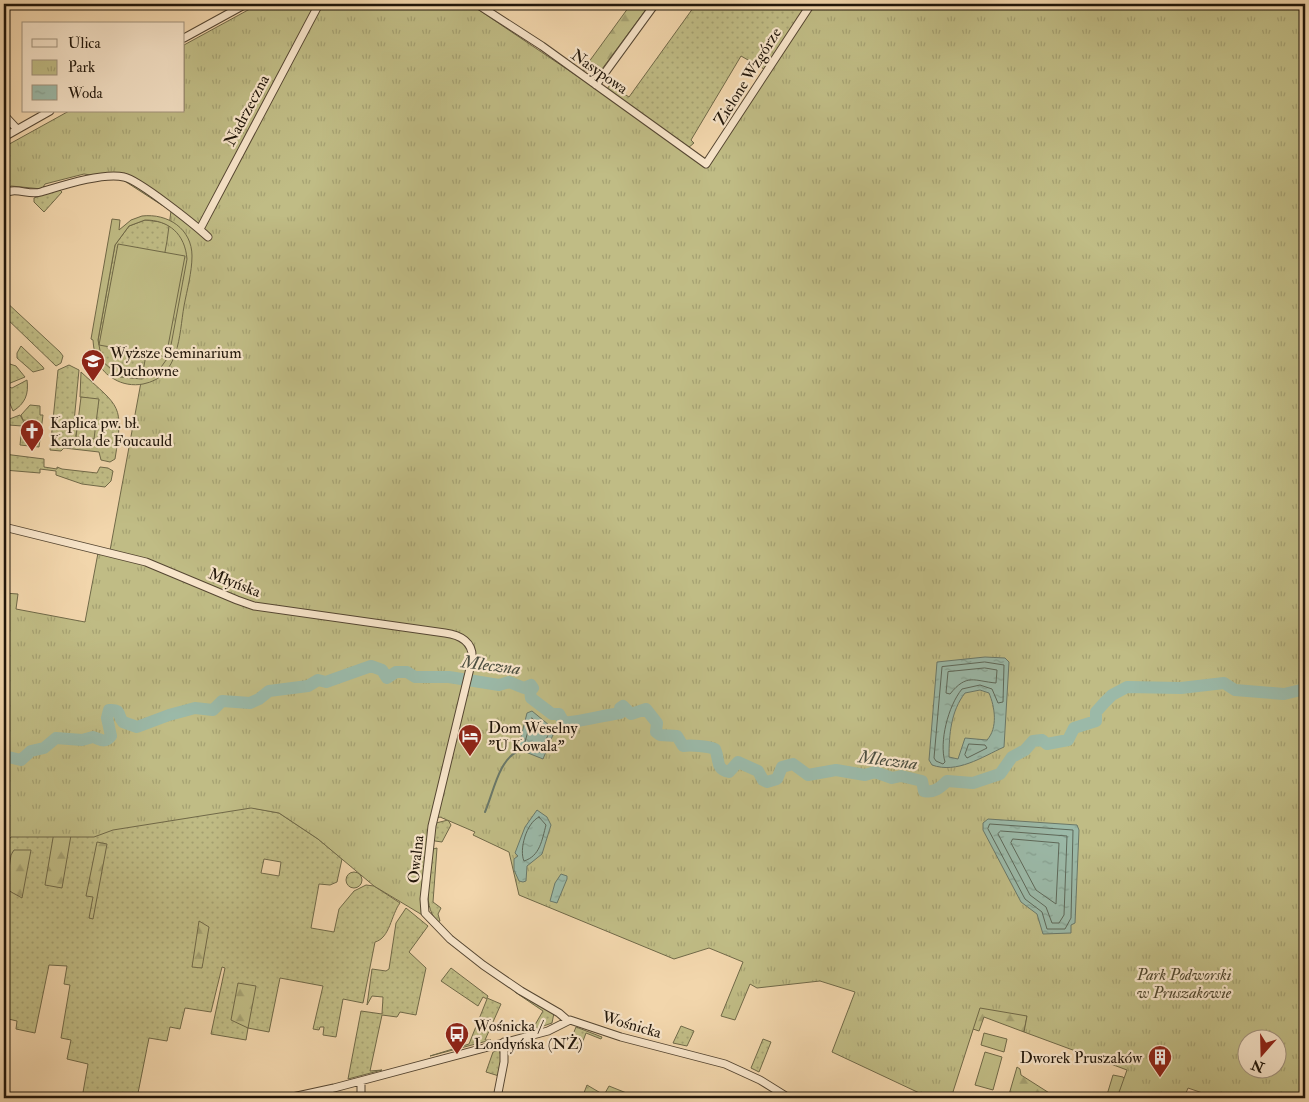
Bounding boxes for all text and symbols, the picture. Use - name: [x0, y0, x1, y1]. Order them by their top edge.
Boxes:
- legend: [22, 22, 185, 112]
- street label: Zielone Wzgórze: [710, 24, 786, 129]
- text: Ulica: [68, 34, 101, 53]
- street label: Nasypowa: [566, 45, 632, 100]
- text: Park: [68, 58, 95, 77]
- street label: Nadrzeczna: [220, 71, 274, 150]
- text: Woda: [67, 84, 104, 103]
- place label: Wyższe Seminarium Duchowne: [109, 343, 242, 381]
- school or university icon: Wyższe Seminarium Duchowne: [80, 348, 106, 382]
- place label: Kaplica pw. bł. Karola de Foucauld: [50, 413, 172, 451]
- church icon: Kaplica pw. bł. Karola de Foucauld: [19, 418, 45, 452]
- street label: Młyńska: [206, 564, 264, 602]
- water label: Mleczna: [459, 650, 522, 681]
- place label: Dom Weselny "U Kowala": [488, 718, 578, 756]
- hotel icon: Dom Weselny "U Kowala": [457, 723, 483, 757]
- water label: Mleczna: [856, 745, 919, 776]
- street label: Owalna: [404, 834, 429, 884]
- park label: Park Podworski w Pruszakowie: [1136, 965, 1232, 1003]
- street label: Wośnicka: [599, 1007, 664, 1043]
- place label: Wośnicka / Londyńska (NŻ): [473, 1016, 583, 1054]
- bus stop icon: Wośnicka / Londyńska (NŻ): [444, 1021, 470, 1055]
- north arrow: [1236, 1030, 1286, 1080]
- building icon: Dworek Pruszaków: [1147, 1044, 1173, 1078]
- place label: Dworek Pruszaków: [1020, 1048, 1143, 1068]
- text: N: [1248, 1055, 1267, 1076]

